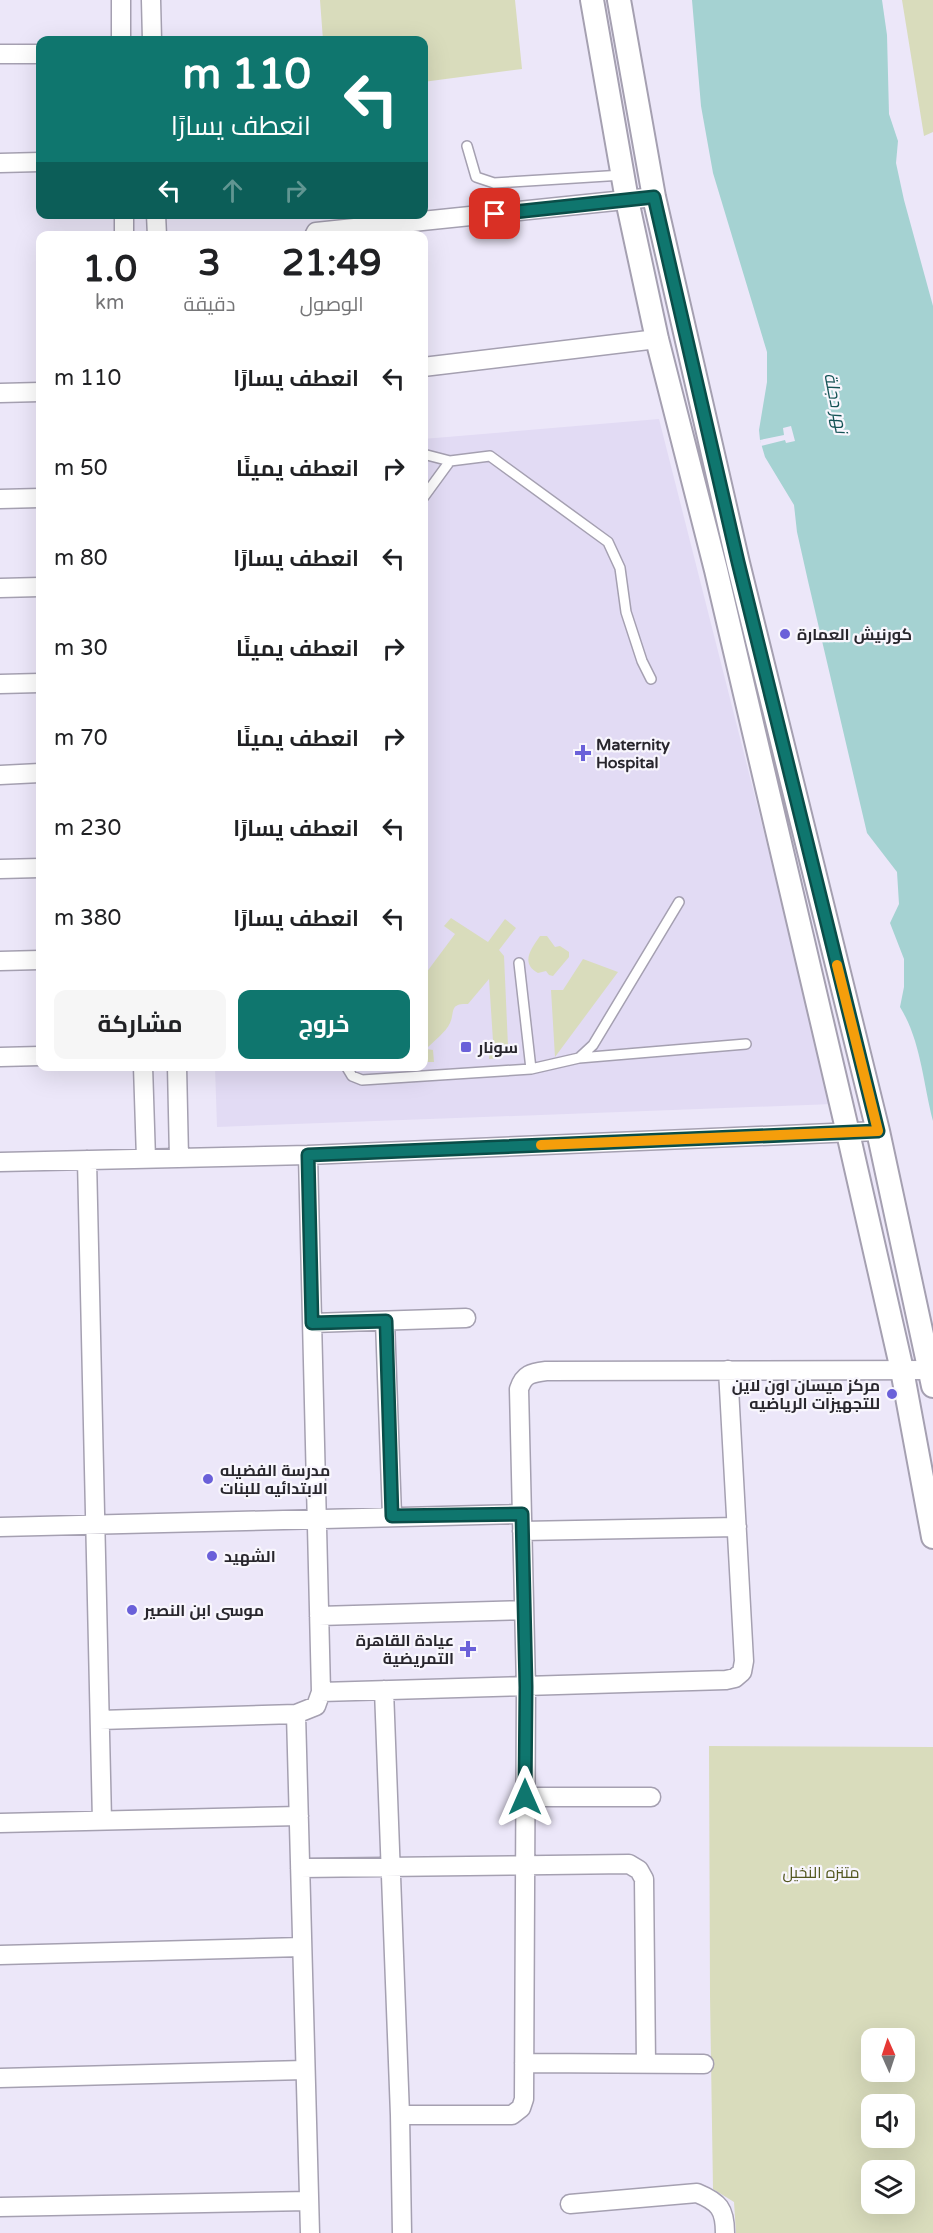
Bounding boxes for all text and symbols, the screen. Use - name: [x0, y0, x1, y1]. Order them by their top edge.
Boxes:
- text: 110 m: [182, 49, 311, 100]
- icon: left: [332, 60, 410, 138]
- text: انعطف يسارًا: [171, 110, 311, 143]
- icon: left: [153, 174, 186, 207]
- icon: ahead: [216, 174, 249, 207]
- icon: right: [279, 174, 312, 207]
- pin: [469, 188, 520, 239]
- icon: arrive: [478, 197, 511, 230]
- text: 3: [198, 242, 221, 285]
- text: 21:49: [282, 242, 382, 285]
- text: 1.0: [82, 248, 137, 291]
- text: km: [95, 291, 124, 315]
- text: دقيقة: [183, 293, 235, 317]
- text: الوصول: [300, 293, 364, 317]
- icon: left: [377, 362, 410, 395]
- text: 110 m: [54, 365, 121, 391]
- text: انعطف يسارًا: [233, 366, 359, 392]
- water label: نهر دجلة: [819, 371, 853, 437]
- icon: right: [377, 452, 410, 485]
- text: 50 m: [54, 455, 108, 481]
- text: انعطف يمينًا: [236, 456, 359, 482]
- icon: left: [377, 542, 410, 575]
- text: 80 m: [54, 545, 108, 571]
- text: انعطف يسارًا: [233, 546, 359, 572]
- place label: كورنيش العمارة: [797, 625, 912, 645]
- marker: كورنيش العمارة: [778, 627, 792, 641]
- icon: right: [377, 632, 410, 665]
- text: 30 m: [54, 635, 108, 661]
- text: انعطف يمينًا: [236, 636, 359, 662]
- icon: right: [377, 722, 410, 755]
- text: 70 m: [54, 725, 108, 751]
- text: انعطف يمينًا: [236, 726, 359, 752]
- place label: Maternity Hospital: [596, 735, 670, 773]
- marker: Maternity Hospital: [574, 744, 592, 762]
- icon: left: [377, 812, 410, 845]
- text: 230 m: [54, 815, 121, 841]
- text: انعطف يسارًا: [233, 816, 359, 842]
- icon: left: [377, 902, 410, 935]
- text: 380 m: [54, 905, 121, 931]
- text: انعطف يسارًا: [233, 906, 359, 932]
- button: مشاركة: [54, 990, 226, 1059]
- button: خروج: [238, 990, 410, 1059]
- place label: سونار: [477, 1038, 518, 1058]
- marker: سونار: [459, 1040, 473, 1054]
- place label: مركز ميسان اون لاين للتجهيزات الرياضيه: [732, 1376, 880, 1414]
- marker: مركز ميسان اون لاين للتجهيزات الرياضيه: [885, 1387, 899, 1401]
- place label: مدرسة الفضيله الابتدائيه للبنات: [220, 1461, 330, 1499]
- marker: مدرسة الفضيله الابتدائيه للبنات: [201, 1472, 215, 1486]
- place label: الشهيد: [224, 1547, 276, 1567]
- marker: الشهيد: [205, 1549, 219, 1563]
- place label: موسى ابن النصير: [143, 1601, 264, 1621]
- marker: موسى ابن النصير: [125, 1603, 139, 1617]
- place label: عيادة القاهرة التمريضية: [356, 1631, 454, 1669]
- marker: عيادة القاهرة التمريضية: [459, 1640, 477, 1658]
- position arrow: [493, 1765, 557, 1829]
- park label: متنزه النخيل: [783, 1863, 859, 1883]
- north arrow: [861, 2028, 915, 2082]
- map controls: [861, 2028, 915, 2214]
- button: sound: [861, 2094, 915, 2148]
- button: layers: [861, 2160, 915, 2214]

